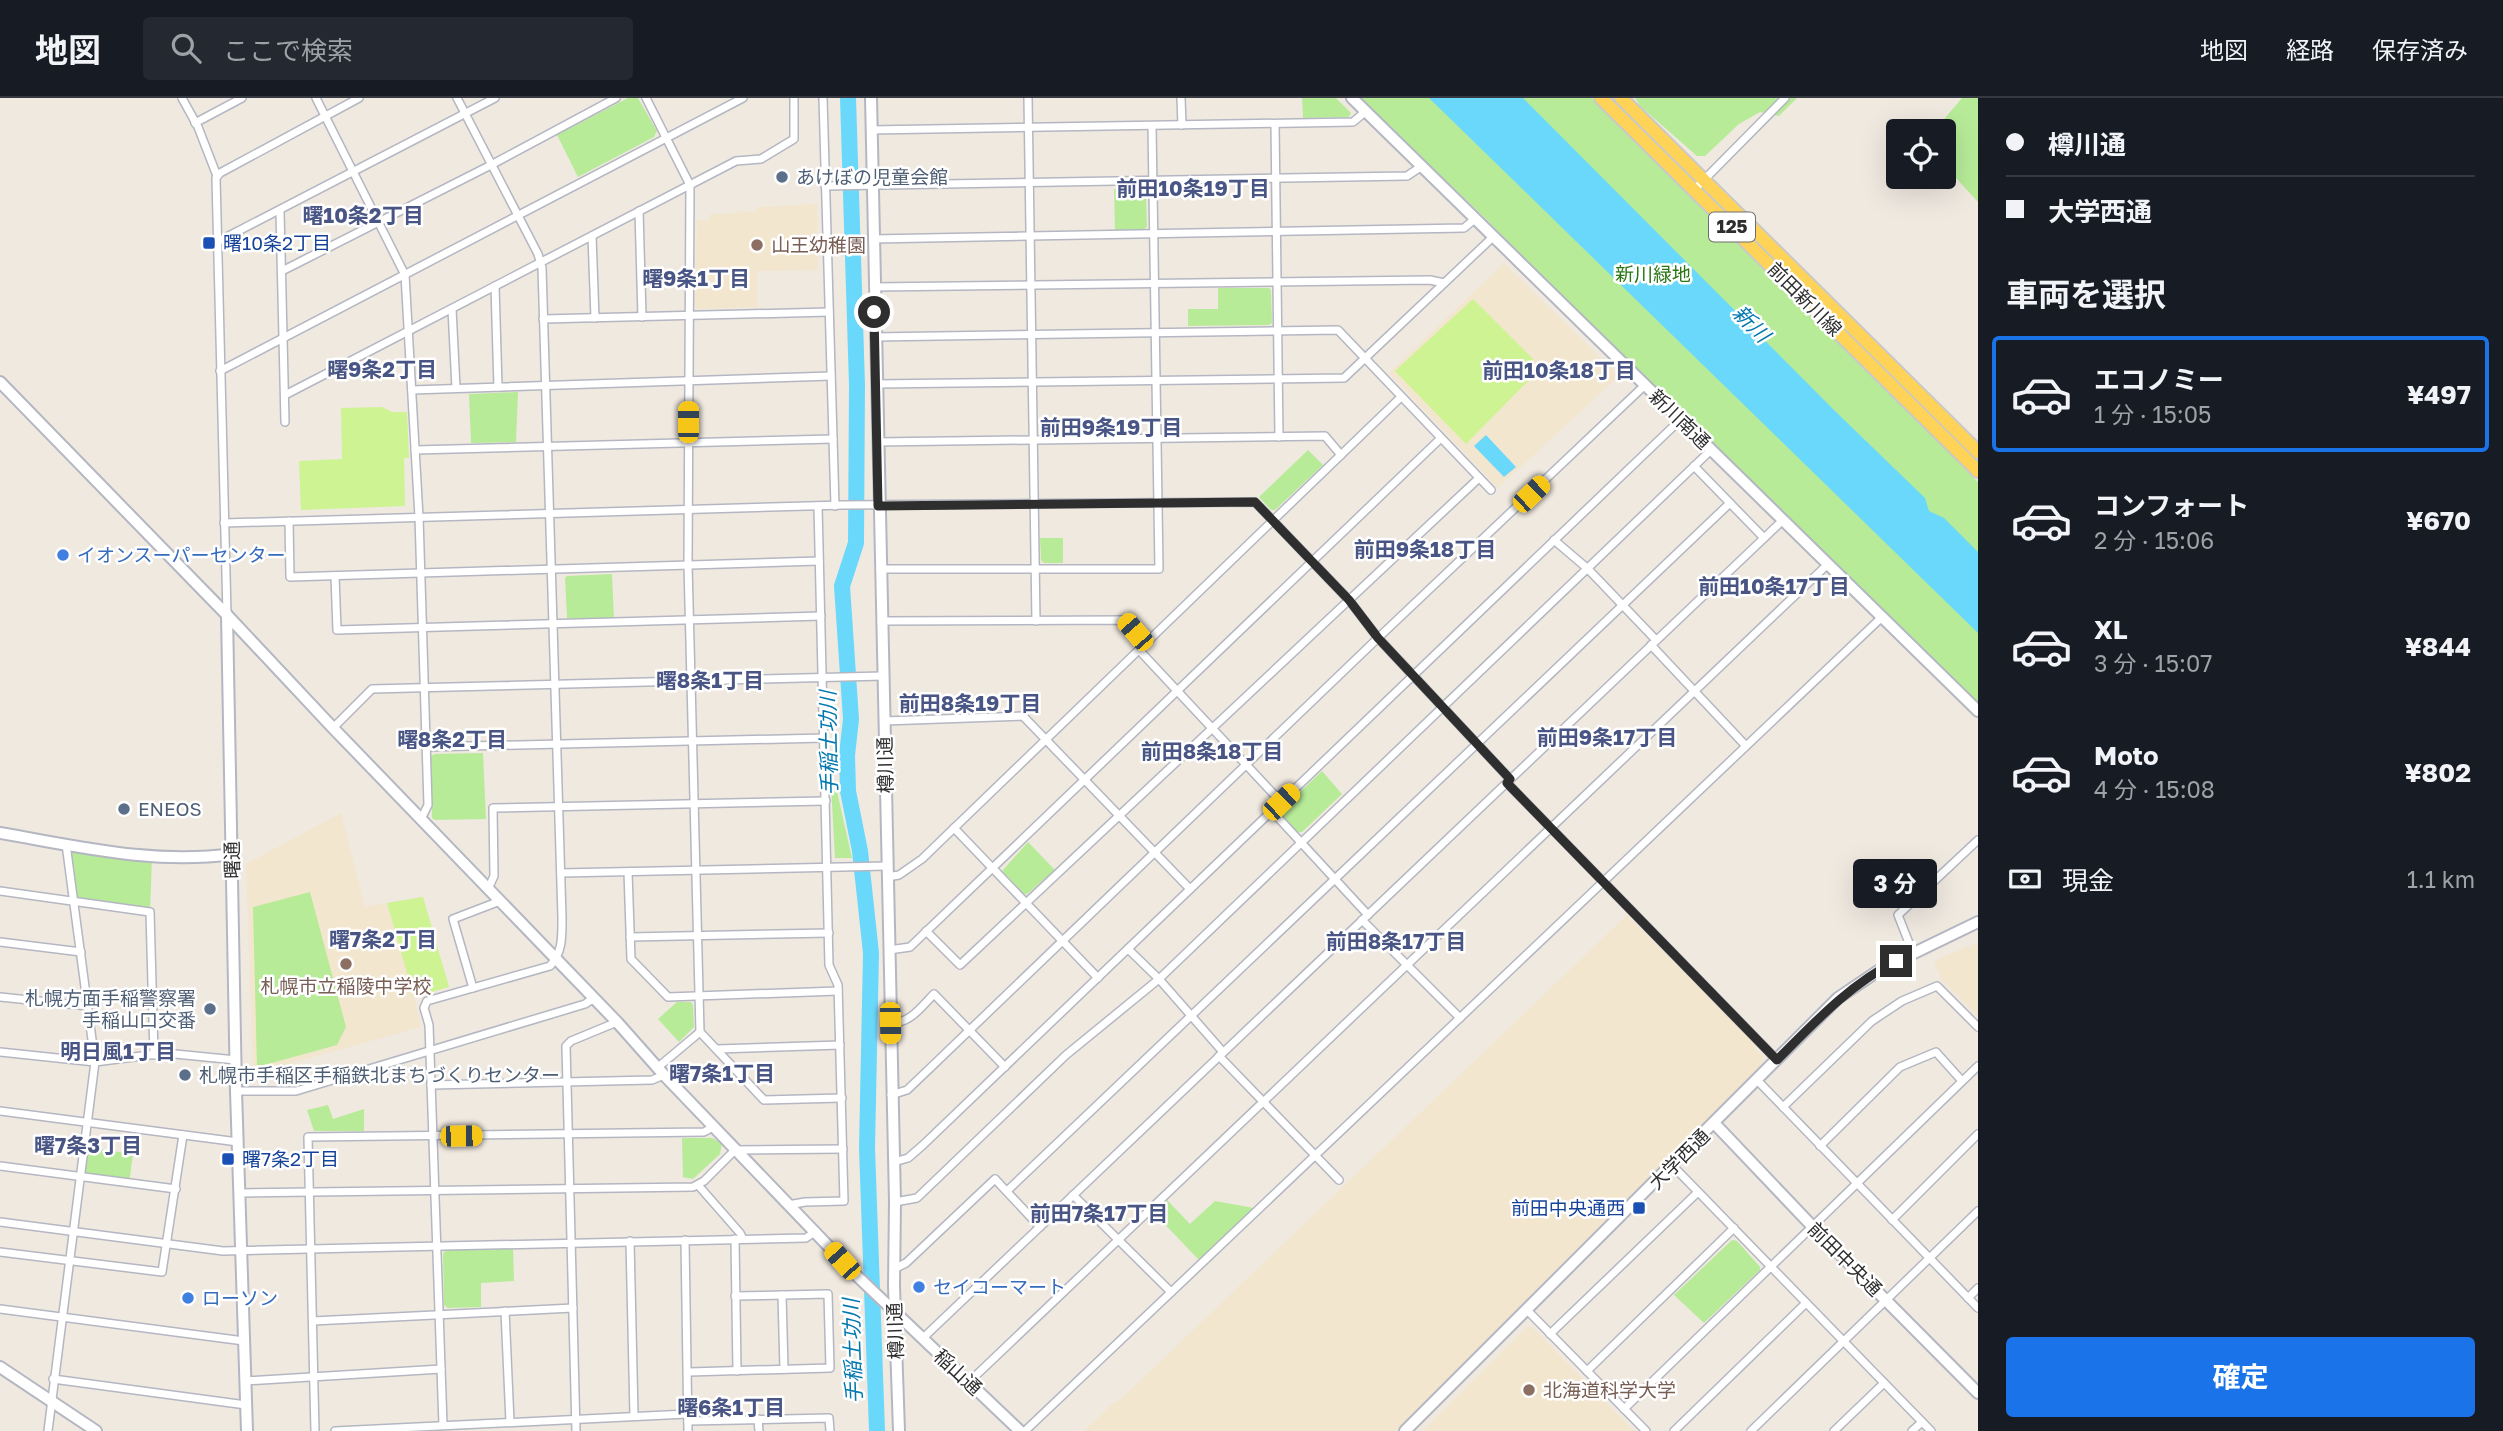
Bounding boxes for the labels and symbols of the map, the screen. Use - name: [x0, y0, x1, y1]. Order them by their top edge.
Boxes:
- place label: あけぼの児童会館: [796, 165, 948, 188]
- marker: あけぼの児童会館: [774, 169, 790, 185]
- district label: 前田10条19丁目: [1116, 175, 1270, 201]
- district label: 曙10条2丁目: [302, 202, 424, 228]
- road number: 125: [1709, 212, 1755, 242]
- place label: 曙10条2丁目: [223, 231, 331, 254]
- place label: 山王幼稚園: [771, 233, 866, 256]
- marker: 曙10条2丁目: [201, 235, 217, 251]
- marker: 山王幼稚園: [749, 237, 765, 253]
- street label: 前田新川線: [1764, 257, 1847, 340]
- park label: 新川緑地: [1615, 262, 1691, 285]
- district label: 曙9条1丁目: [642, 265, 750, 291]
- route start: [858, 296, 890, 328]
- water label: 新川: [1728, 299, 1777, 349]
- district label: 曙9条2丁目: [327, 356, 437, 382]
- district label: 前田10条18丁目: [1482, 357, 1636, 383]
- street label: 新川南通: [1645, 384, 1716, 453]
- car: [678, 401, 699, 443]
- district label: 前田9条19丁目: [1040, 414, 1182, 440]
- car: [1509, 472, 1554, 516]
- district label: 前田9条18丁目: [1354, 536, 1496, 562]
- place label: イオンスーパーセンター: [77, 543, 285, 566]
- marker: イオンスーパーセンター: [55, 547, 71, 563]
- district label: 前田10条17丁目: [1698, 573, 1850, 599]
- car: [1114, 609, 1157, 655]
- district label: 曙8条1丁目: [656, 667, 764, 693]
- water label: 手稲土功川: [814, 688, 842, 796]
- district label: 前田8条19丁目: [899, 690, 1041, 716]
- district label: 前田9条17丁目: [1537, 724, 1677, 750]
- district label: 曙8条2丁目: [397, 726, 507, 752]
- street label: 樽川通: [873, 736, 896, 794]
- district label: 前田8条18丁目: [1141, 738, 1283, 764]
- car: [1259, 780, 1304, 824]
- place label: ENEOS: [138, 797, 202, 820]
- marker: ENEOS: [116, 801, 132, 817]
- street label: 曙通: [220, 841, 243, 879]
- callout: 3 分: [1854, 860, 1938, 908]
- district label: 曙7条2丁目: [329, 926, 437, 952]
- district label: 前田8条17丁目: [1326, 928, 1466, 954]
- route end: [1880, 945, 1912, 977]
- marker: 札幌市立稲陵中学校: [338, 956, 354, 972]
- place label: 札幌市立稲陵中学校: [260, 974, 432, 997]
- place label: 札幌方面手稲警察署 手稲山口交番: [25, 986, 196, 1031]
- marker: 札幌方面手稲警察署 手稲山口交番: [202, 1001, 218, 1017]
- car: [880, 1002, 901, 1044]
- district label: 明日風1丁目: [60, 1038, 176, 1064]
- district label: 曙7条1丁目: [669, 1060, 775, 1086]
- place label: 札幌市手稲区手稲鉄北まちづくりセンター: [199, 1063, 560, 1086]
- marker: 札幌市手稲区手稲鉄北まちづくりセンター: [177, 1067, 193, 1083]
- street label: 大学西通: [1644, 1124, 1714, 1194]
- car: [440, 1125, 483, 1147]
- district label: 曙7条3丁目: [34, 1132, 142, 1158]
- place label: 曙7条2丁目: [242, 1147, 339, 1170]
- marker: 曙7条2丁目: [220, 1151, 236, 1167]
- place label: 前田中央通西: [1511, 1196, 1625, 1219]
- district label: 前田7条17丁目: [1030, 1200, 1168, 1226]
- marker: 前田中央通西: [1631, 1200, 1647, 1216]
- street label: 前田中央通: [1804, 1217, 1887, 1300]
- car: [821, 1238, 864, 1284]
- place label: セイコーマート: [933, 1275, 1066, 1298]
- marker: セイコーマート: [911, 1279, 927, 1295]
- place label: ローソン: [202, 1286, 278, 1309]
- marker: ローソン: [180, 1290, 196, 1306]
- water label: 手稲土功川: [837, 1296, 867, 1404]
- street label: 樽川通: [882, 1302, 907, 1360]
- street label: 稲山通: [930, 1344, 987, 1399]
- place label: 北海道科学大学: [1543, 1378, 1676, 1401]
- marker: 北海道科学大学: [1521, 1382, 1537, 1398]
- district label: 曙6条1丁目: [677, 1394, 785, 1420]

